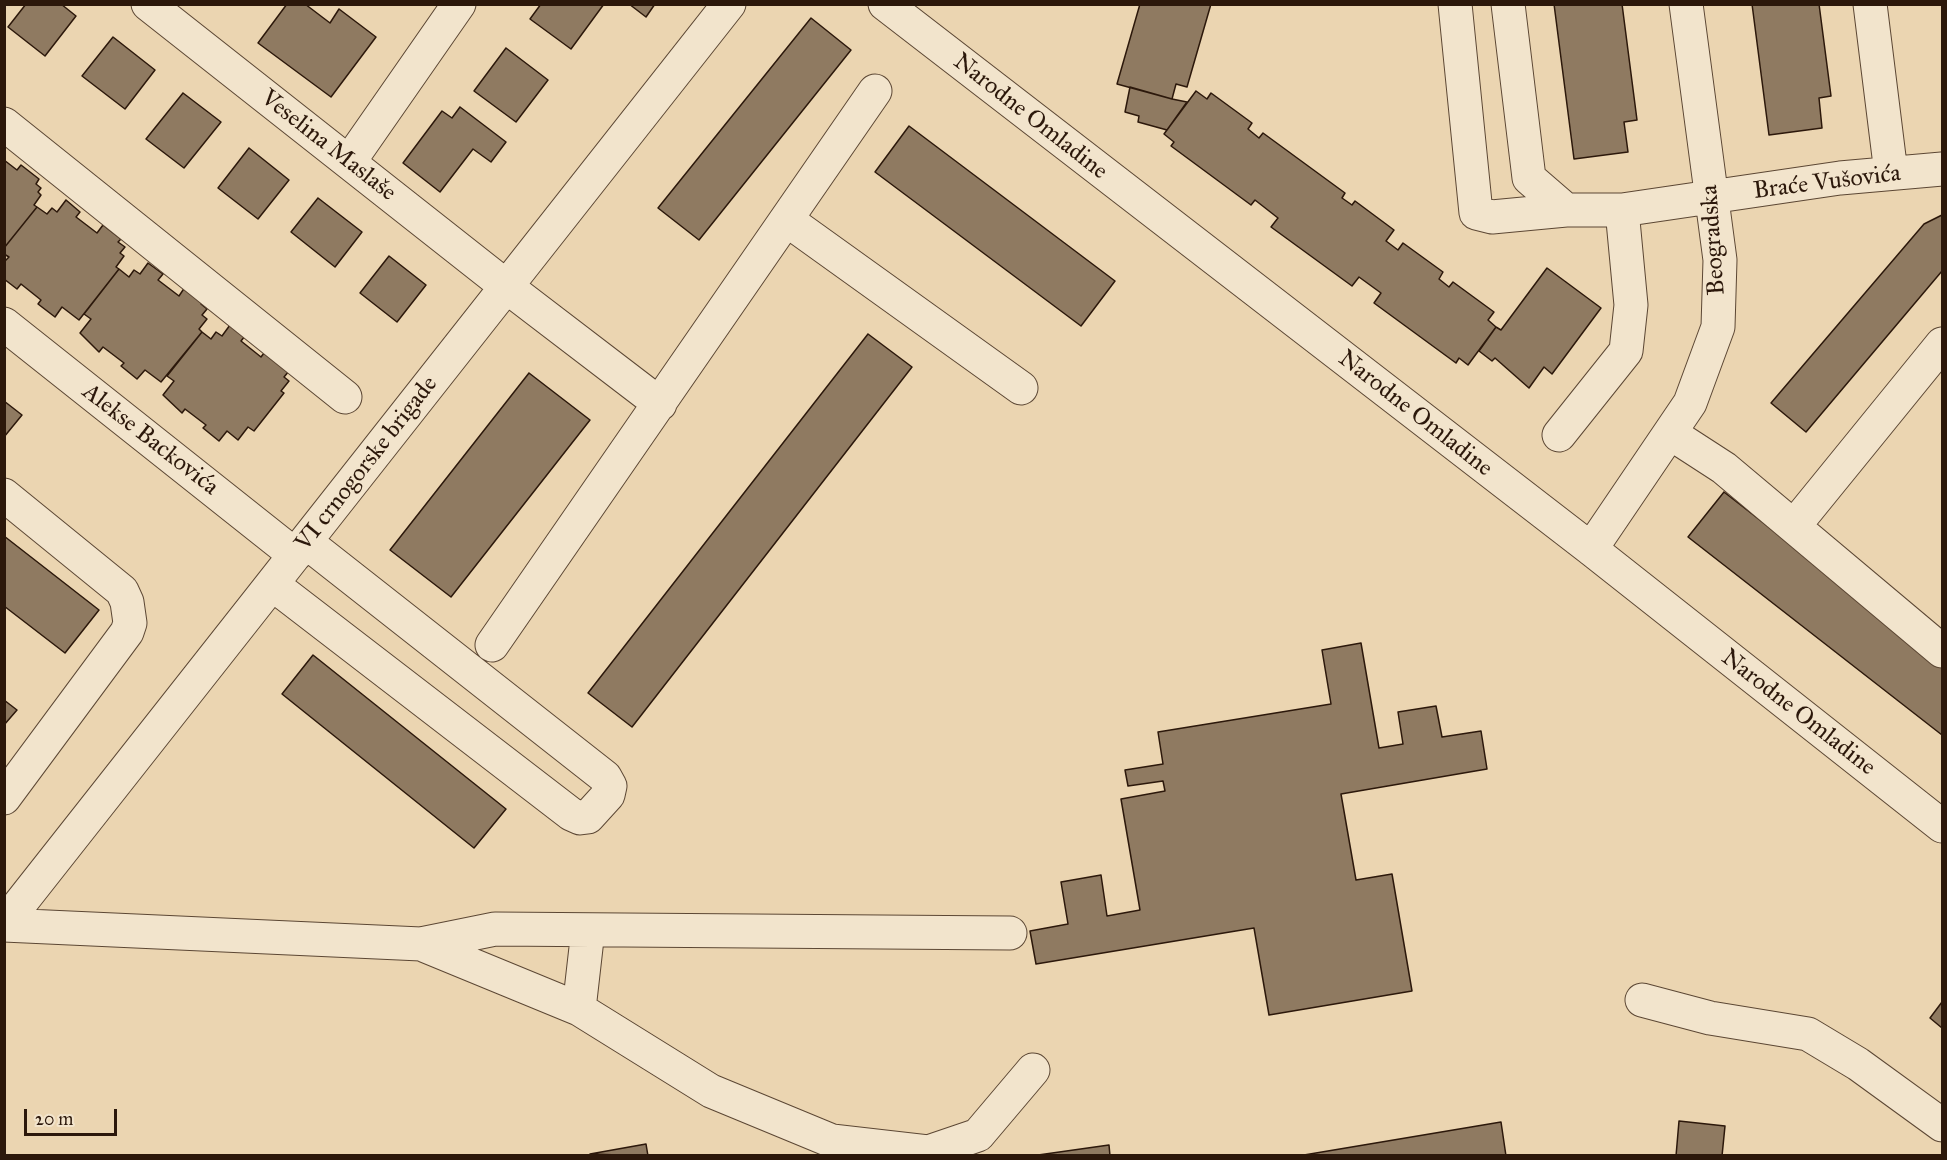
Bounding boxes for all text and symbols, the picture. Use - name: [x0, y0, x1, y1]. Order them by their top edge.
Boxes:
- street label: Narodne Omladine: [947, 48, 1113, 186]
- street label: Veselina Maslaše: [254, 84, 402, 208]
- street label: Braće Vušovića: [1752, 160, 1902, 206]
- street label: Beogradska: [1696, 184, 1732, 296]
- street label: Narodne Omladine: [1332, 345, 1498, 483]
- street label: VI crnogorske brigade: [290, 371, 444, 557]
- street label: Alekse Backovića: [76, 378, 224, 502]
- street label: Narodne Omladine: [1715, 644, 1881, 782]
- scale bar: [27, 1097, 120, 1135]
- text: 20 m: [35, 1108, 73, 1130]

